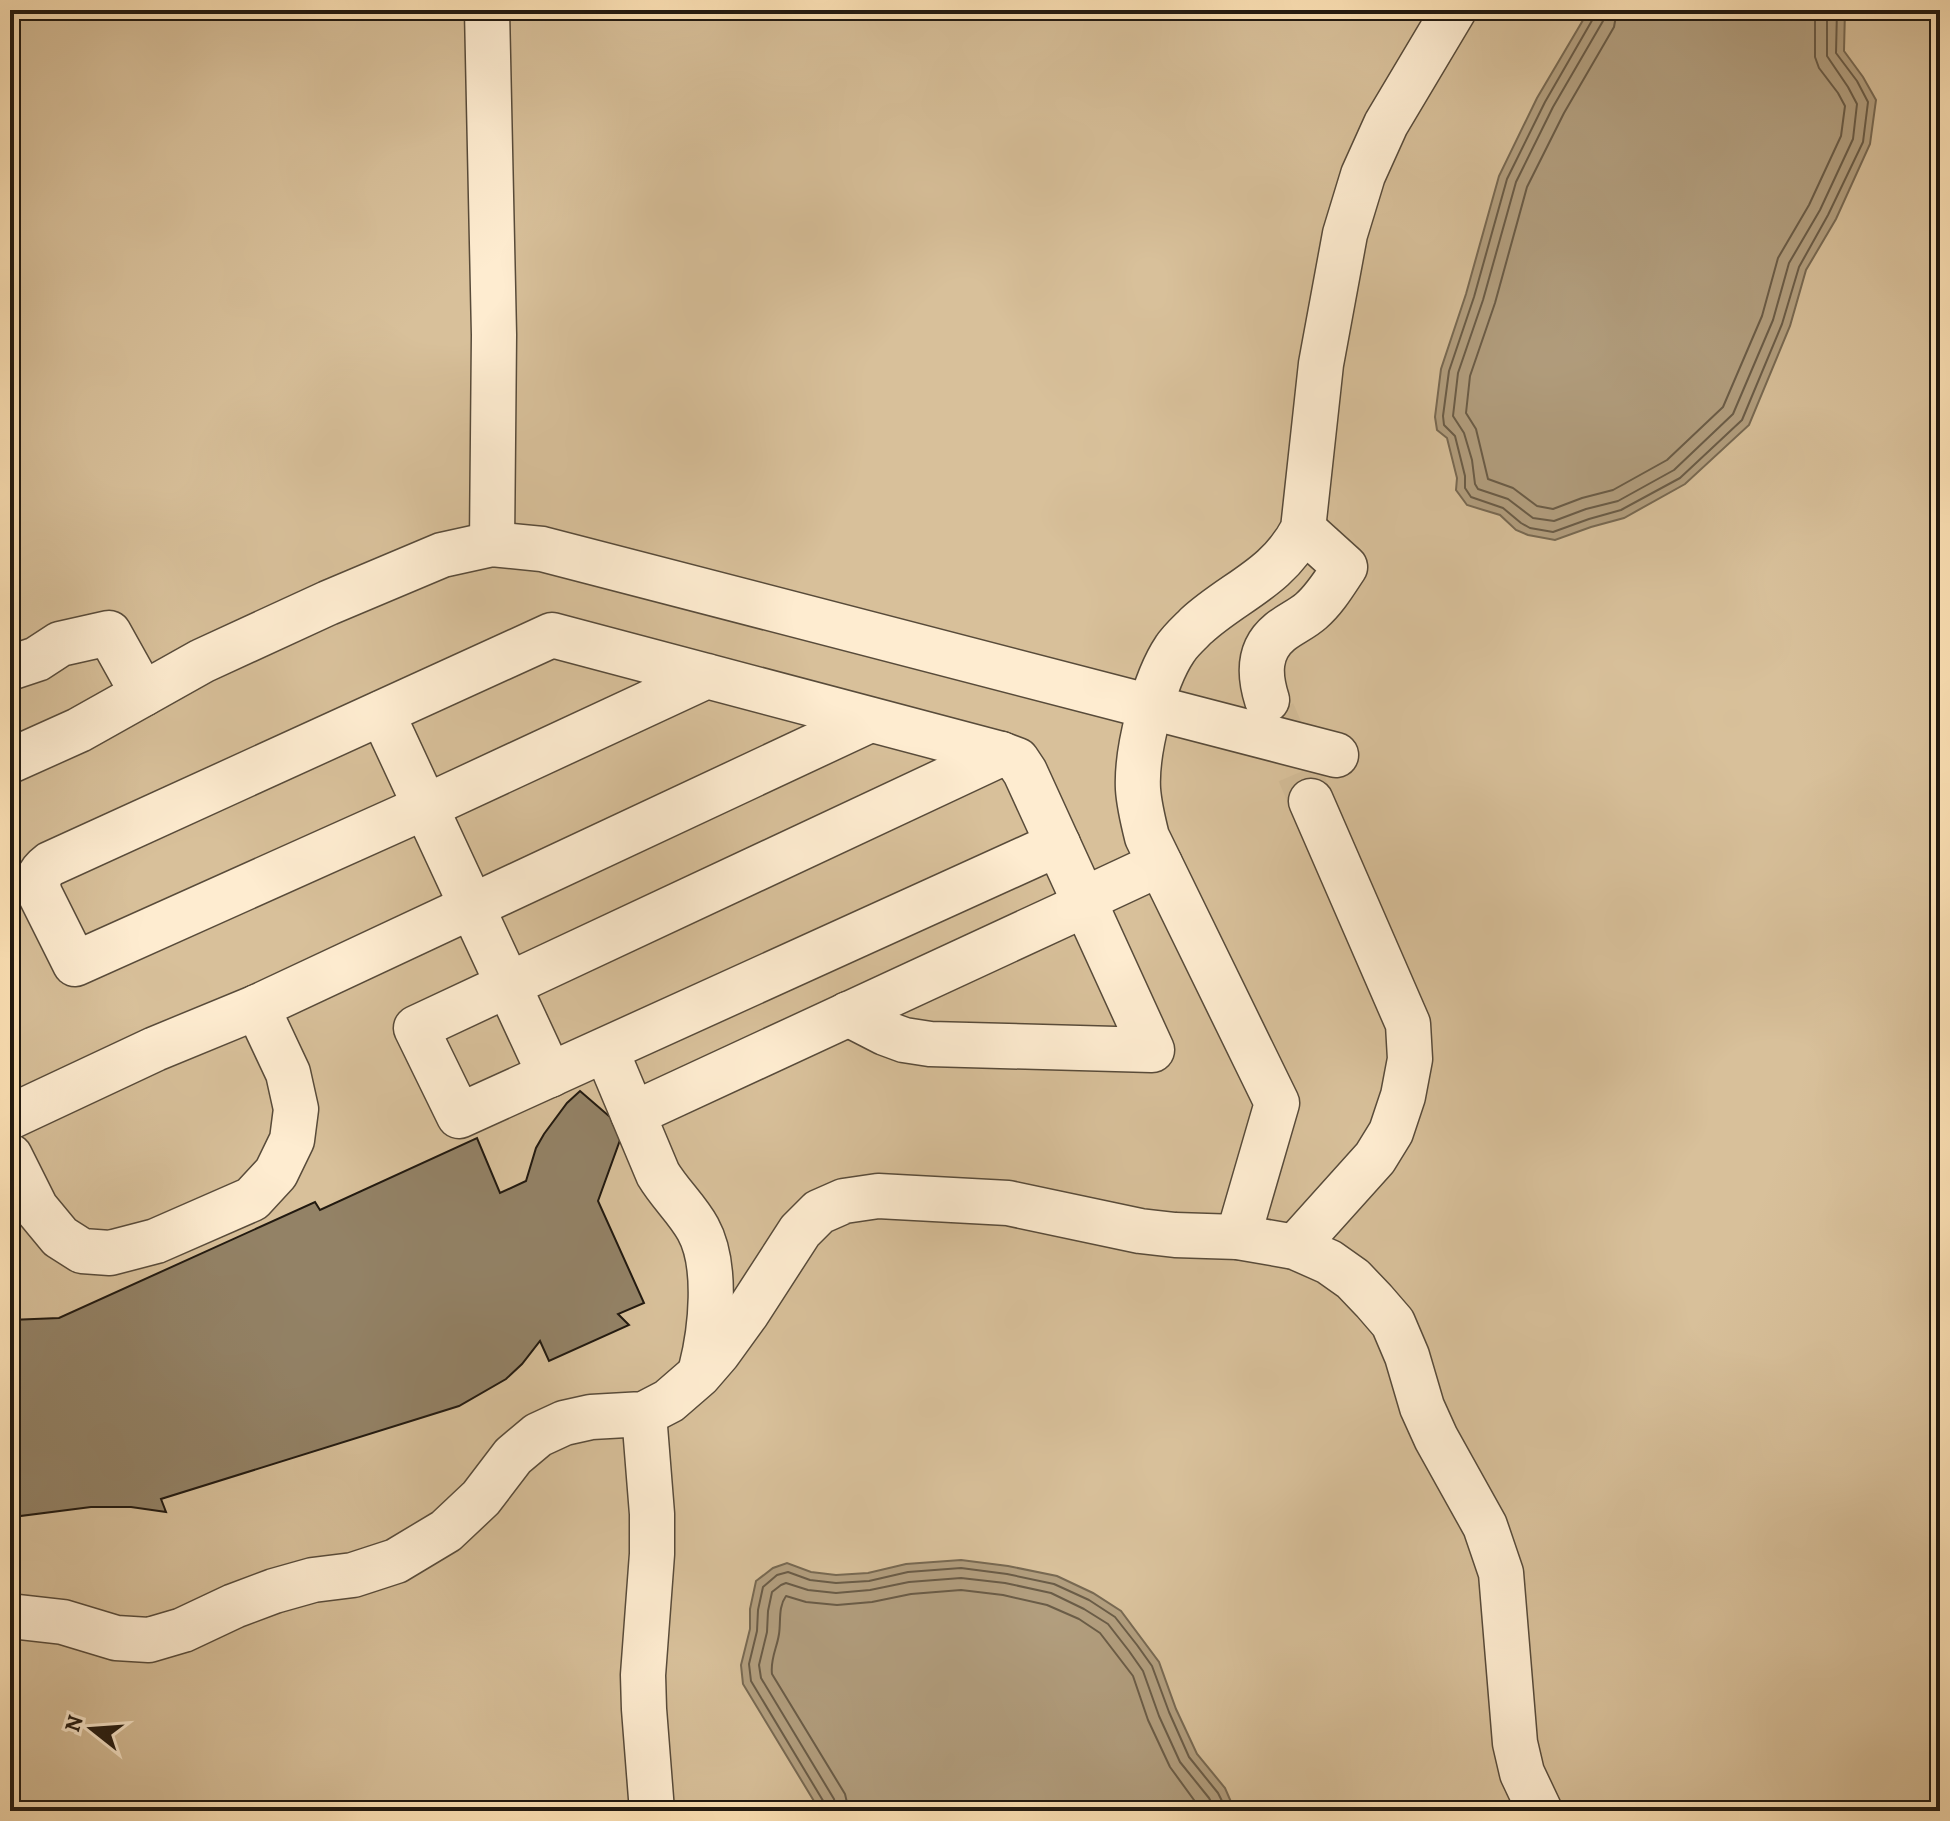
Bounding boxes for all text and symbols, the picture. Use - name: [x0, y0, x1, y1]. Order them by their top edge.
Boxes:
- north arrow: [52, 1689, 132, 1769]
- text: N: [57, 1711, 91, 1735]

